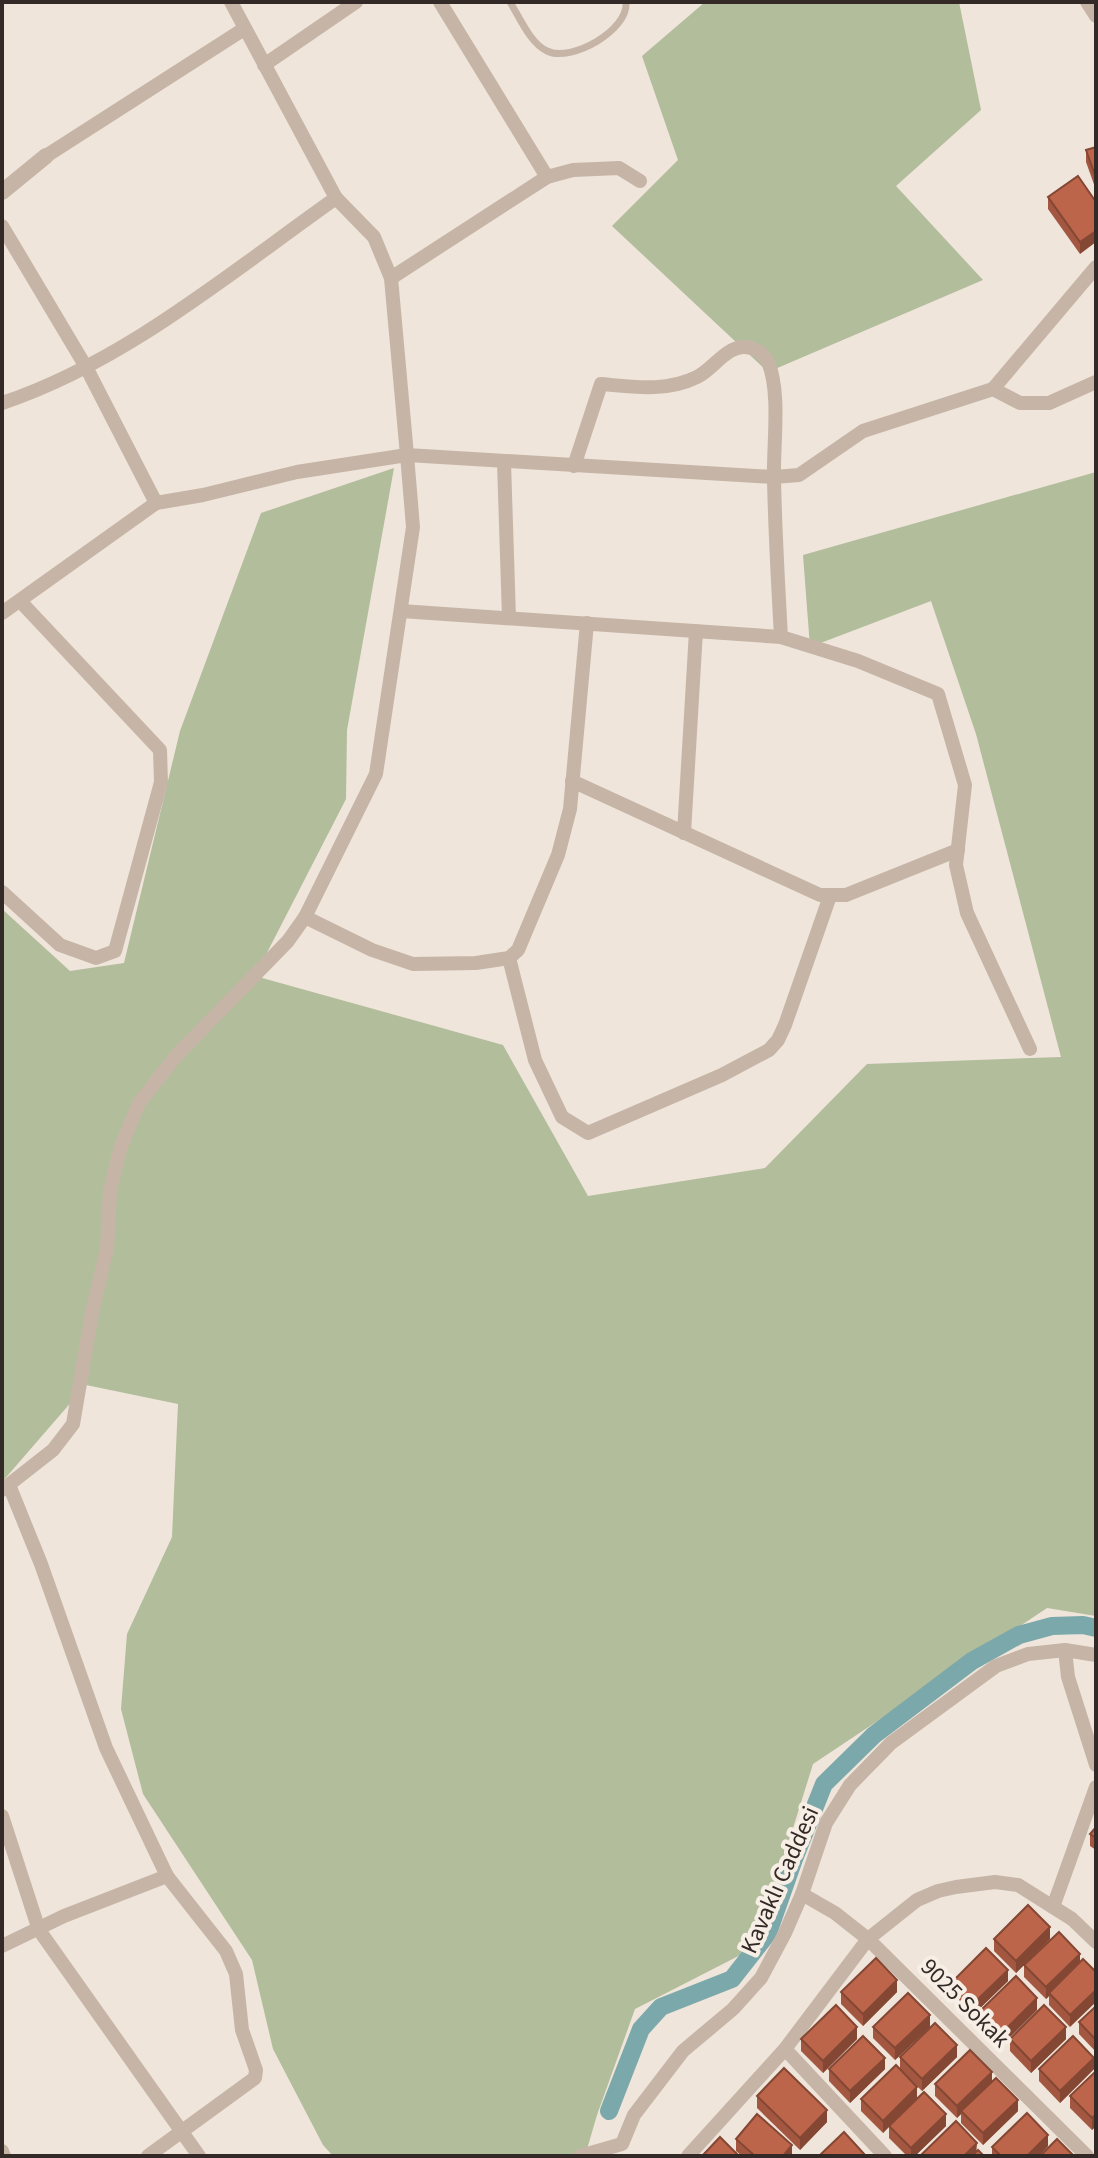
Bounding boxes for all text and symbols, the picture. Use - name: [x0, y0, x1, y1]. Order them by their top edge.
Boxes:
- street label: Kavaklı Caddesi: [732, 1801, 828, 1959]
- street label: 9025 Sokak: [912, 1950, 1018, 2056]

